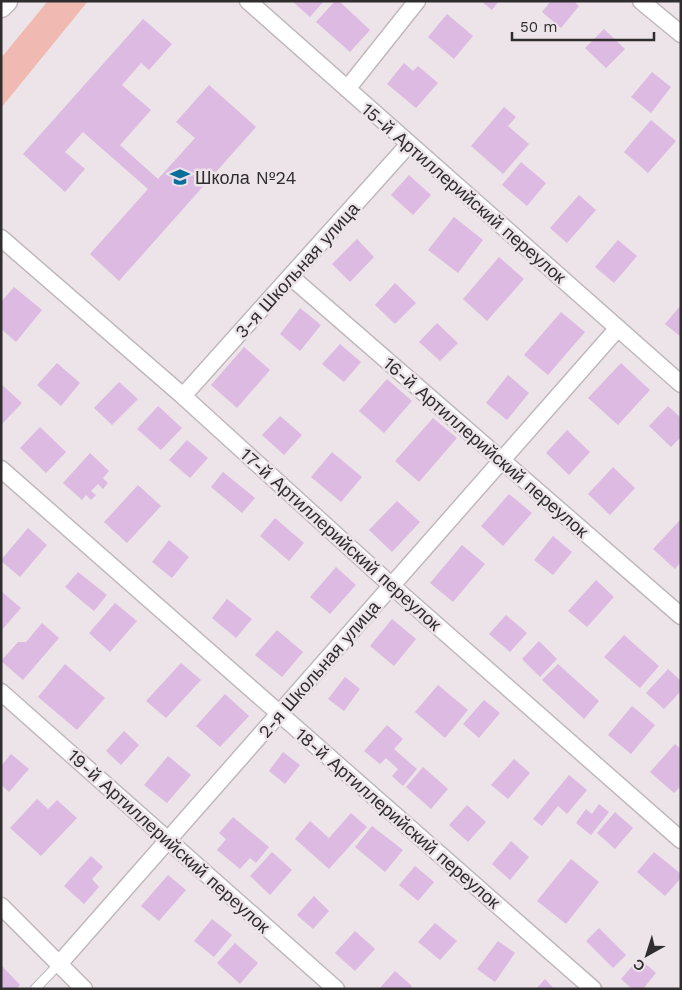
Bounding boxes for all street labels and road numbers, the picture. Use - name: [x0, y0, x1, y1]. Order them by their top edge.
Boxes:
- street label: 15-й Артиллерийский переулок: [358, 99, 571, 288]
- street label: 3-я Школьная улица: [231, 197, 364, 342]
- street label: 16-й Артиллерийский переулок: [379, 352, 593, 542]
- street label: 17-й Артиллерийский переулок: [236, 443, 446, 635]
- street label: 2-я Школьная улица: [254, 595, 385, 742]
- street label: 18-й Артиллерийский переулок: [291, 723, 505, 913]
- street label: 19-й Артиллерийский переулок: [64, 745, 274, 937]

